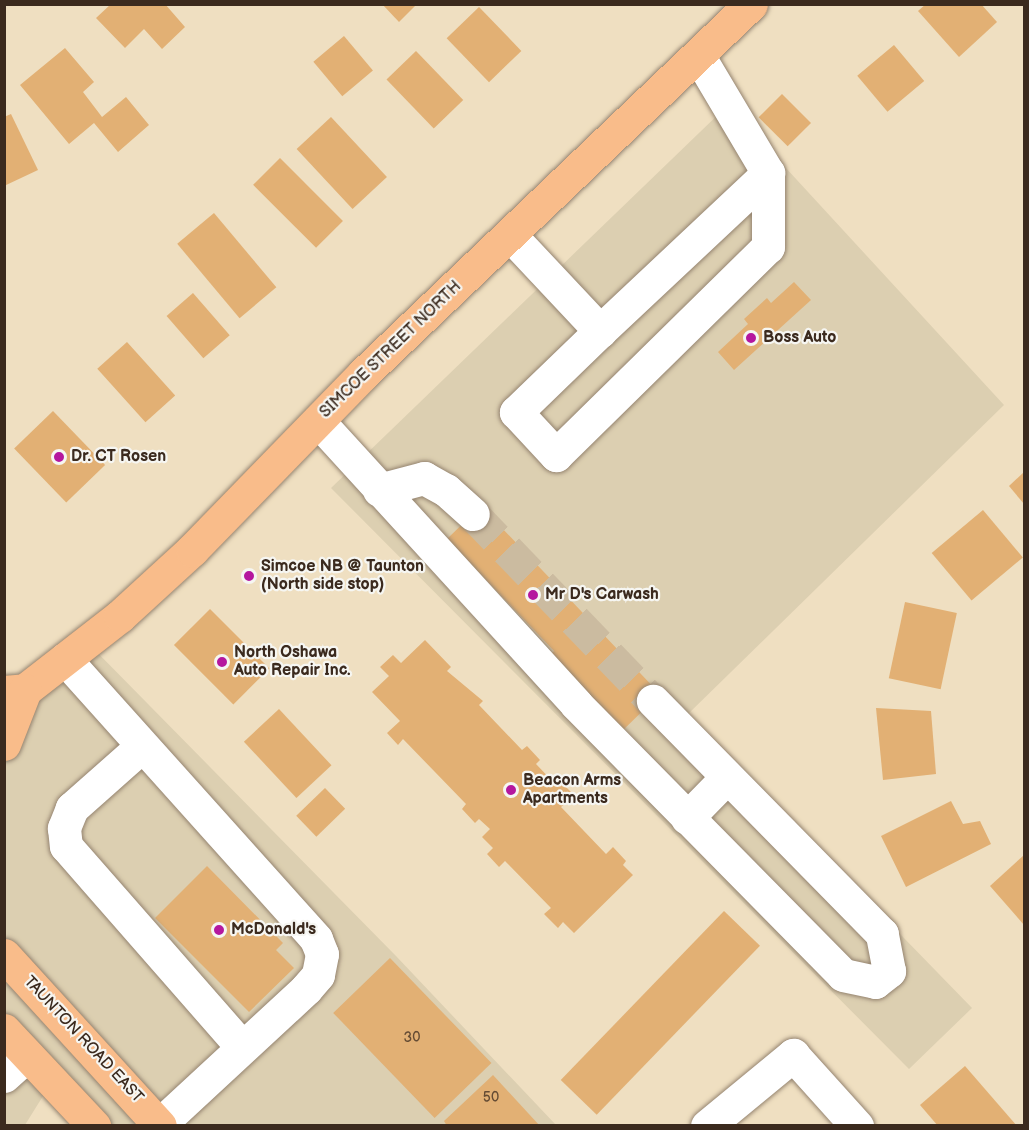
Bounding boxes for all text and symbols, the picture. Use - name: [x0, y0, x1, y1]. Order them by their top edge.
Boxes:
- street label: SIMCOE STREET NORTH: [316, 277, 466, 423]
- place label: Boss Auto: [763, 328, 836, 348]
- marker: Boss Auto: [744, 331, 758, 345]
- place label: Dr. CT Rosen: [71, 447, 166, 467]
- marker: Dr. CT Rosen: [52, 450, 66, 464]
- place label: Simcoe NB @ Taunton (North side stop): [261, 557, 424, 595]
- marker: Simcoe NB @ Taunton (North side stop): [242, 569, 256, 583]
- place label: Mr D's Carwash: [545, 585, 659, 605]
- marker: Mr D's Carwash: [526, 588, 540, 602]
- place label: North Oshawa Auto Repair Inc.: [234, 643, 351, 681]
- marker: North Oshawa Auto Repair Inc.: [215, 655, 229, 669]
- place label: Beacon Arms Apartments: [523, 771, 621, 809]
- marker: Beacon Arms Apartments: [504, 783, 518, 797]
- place label: McDonald's: [231, 920, 316, 940]
- marker: McDonald's: [212, 923, 226, 937]
- street label: TAUNTON ROAD EAST: [19, 973, 147, 1107]
- house number: 30: [404, 1030, 420, 1046]
- house number: 50: [483, 1090, 499, 1106]

